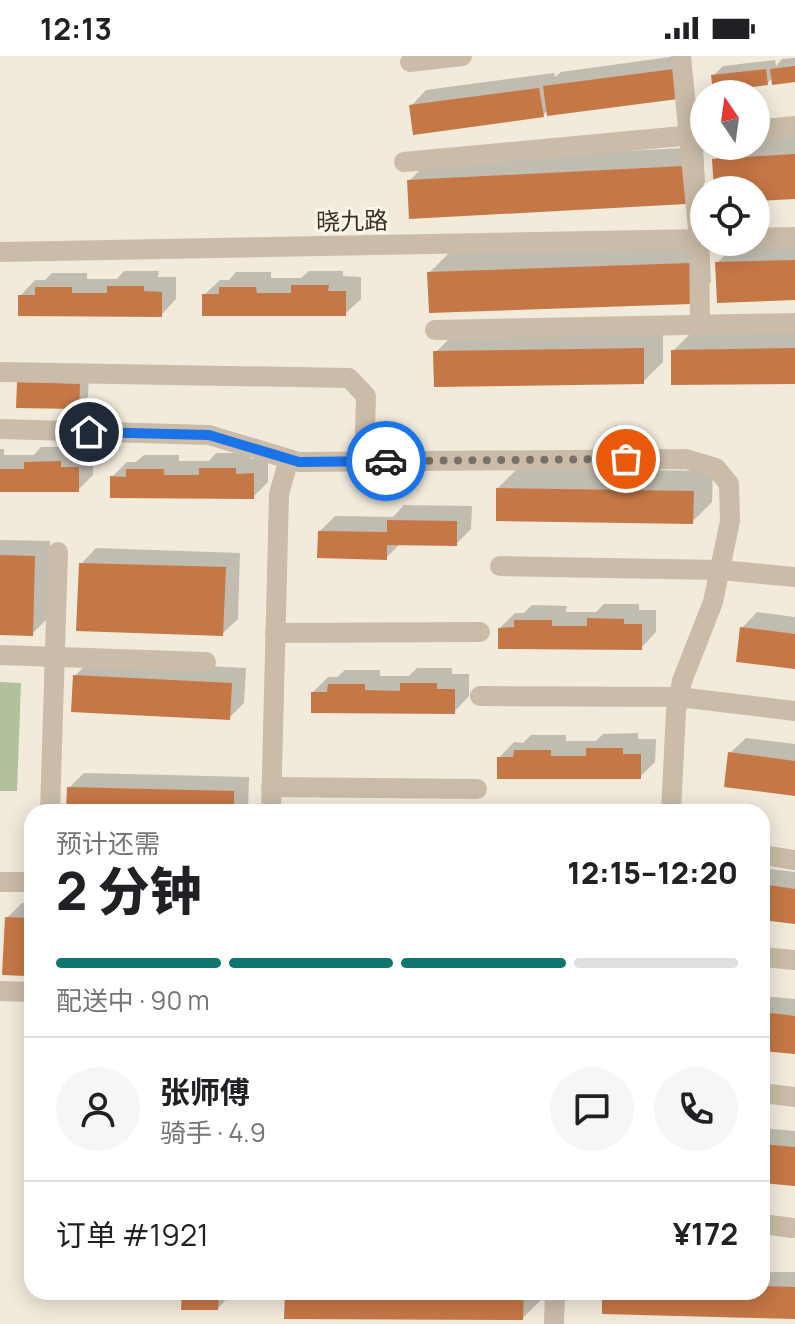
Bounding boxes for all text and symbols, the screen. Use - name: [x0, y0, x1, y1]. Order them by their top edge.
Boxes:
- text: 12:13: [40, 8, 112, 49]
- north arrow: [690, 80, 770, 160]
- map controls: [690, 80, 770, 256]
- button: locate: [690, 176, 770, 256]
- street label: 晓九路: [316, 203, 388, 237]
- pin: [55, 398, 123, 466]
- icon: home: [67, 410, 111, 454]
- courier: [346, 421, 426, 501]
- pin: [592, 425, 660, 493]
- icon: bag: [604, 437, 648, 481]
- icon: car: [364, 439, 408, 483]
- text: 预计还需: [56, 825, 160, 861]
- text: 12:15–12:20: [567, 852, 738, 893]
- text: 2 分钟: [56, 855, 202, 926]
- text: 配送中 · 90 m: [56, 982, 210, 1018]
- button: person: [56, 1067, 140, 1151]
- button: chat: [550, 1067, 634, 1151]
- button: phone: [654, 1067, 738, 1151]
- text: 张师傅: [160, 1071, 250, 1112]
- text: 骑手 · 4.9: [160, 1114, 266, 1150]
- text: ¥172: [673, 1213, 738, 1254]
- text: 订单 #1921: [56, 1214, 209, 1255]

